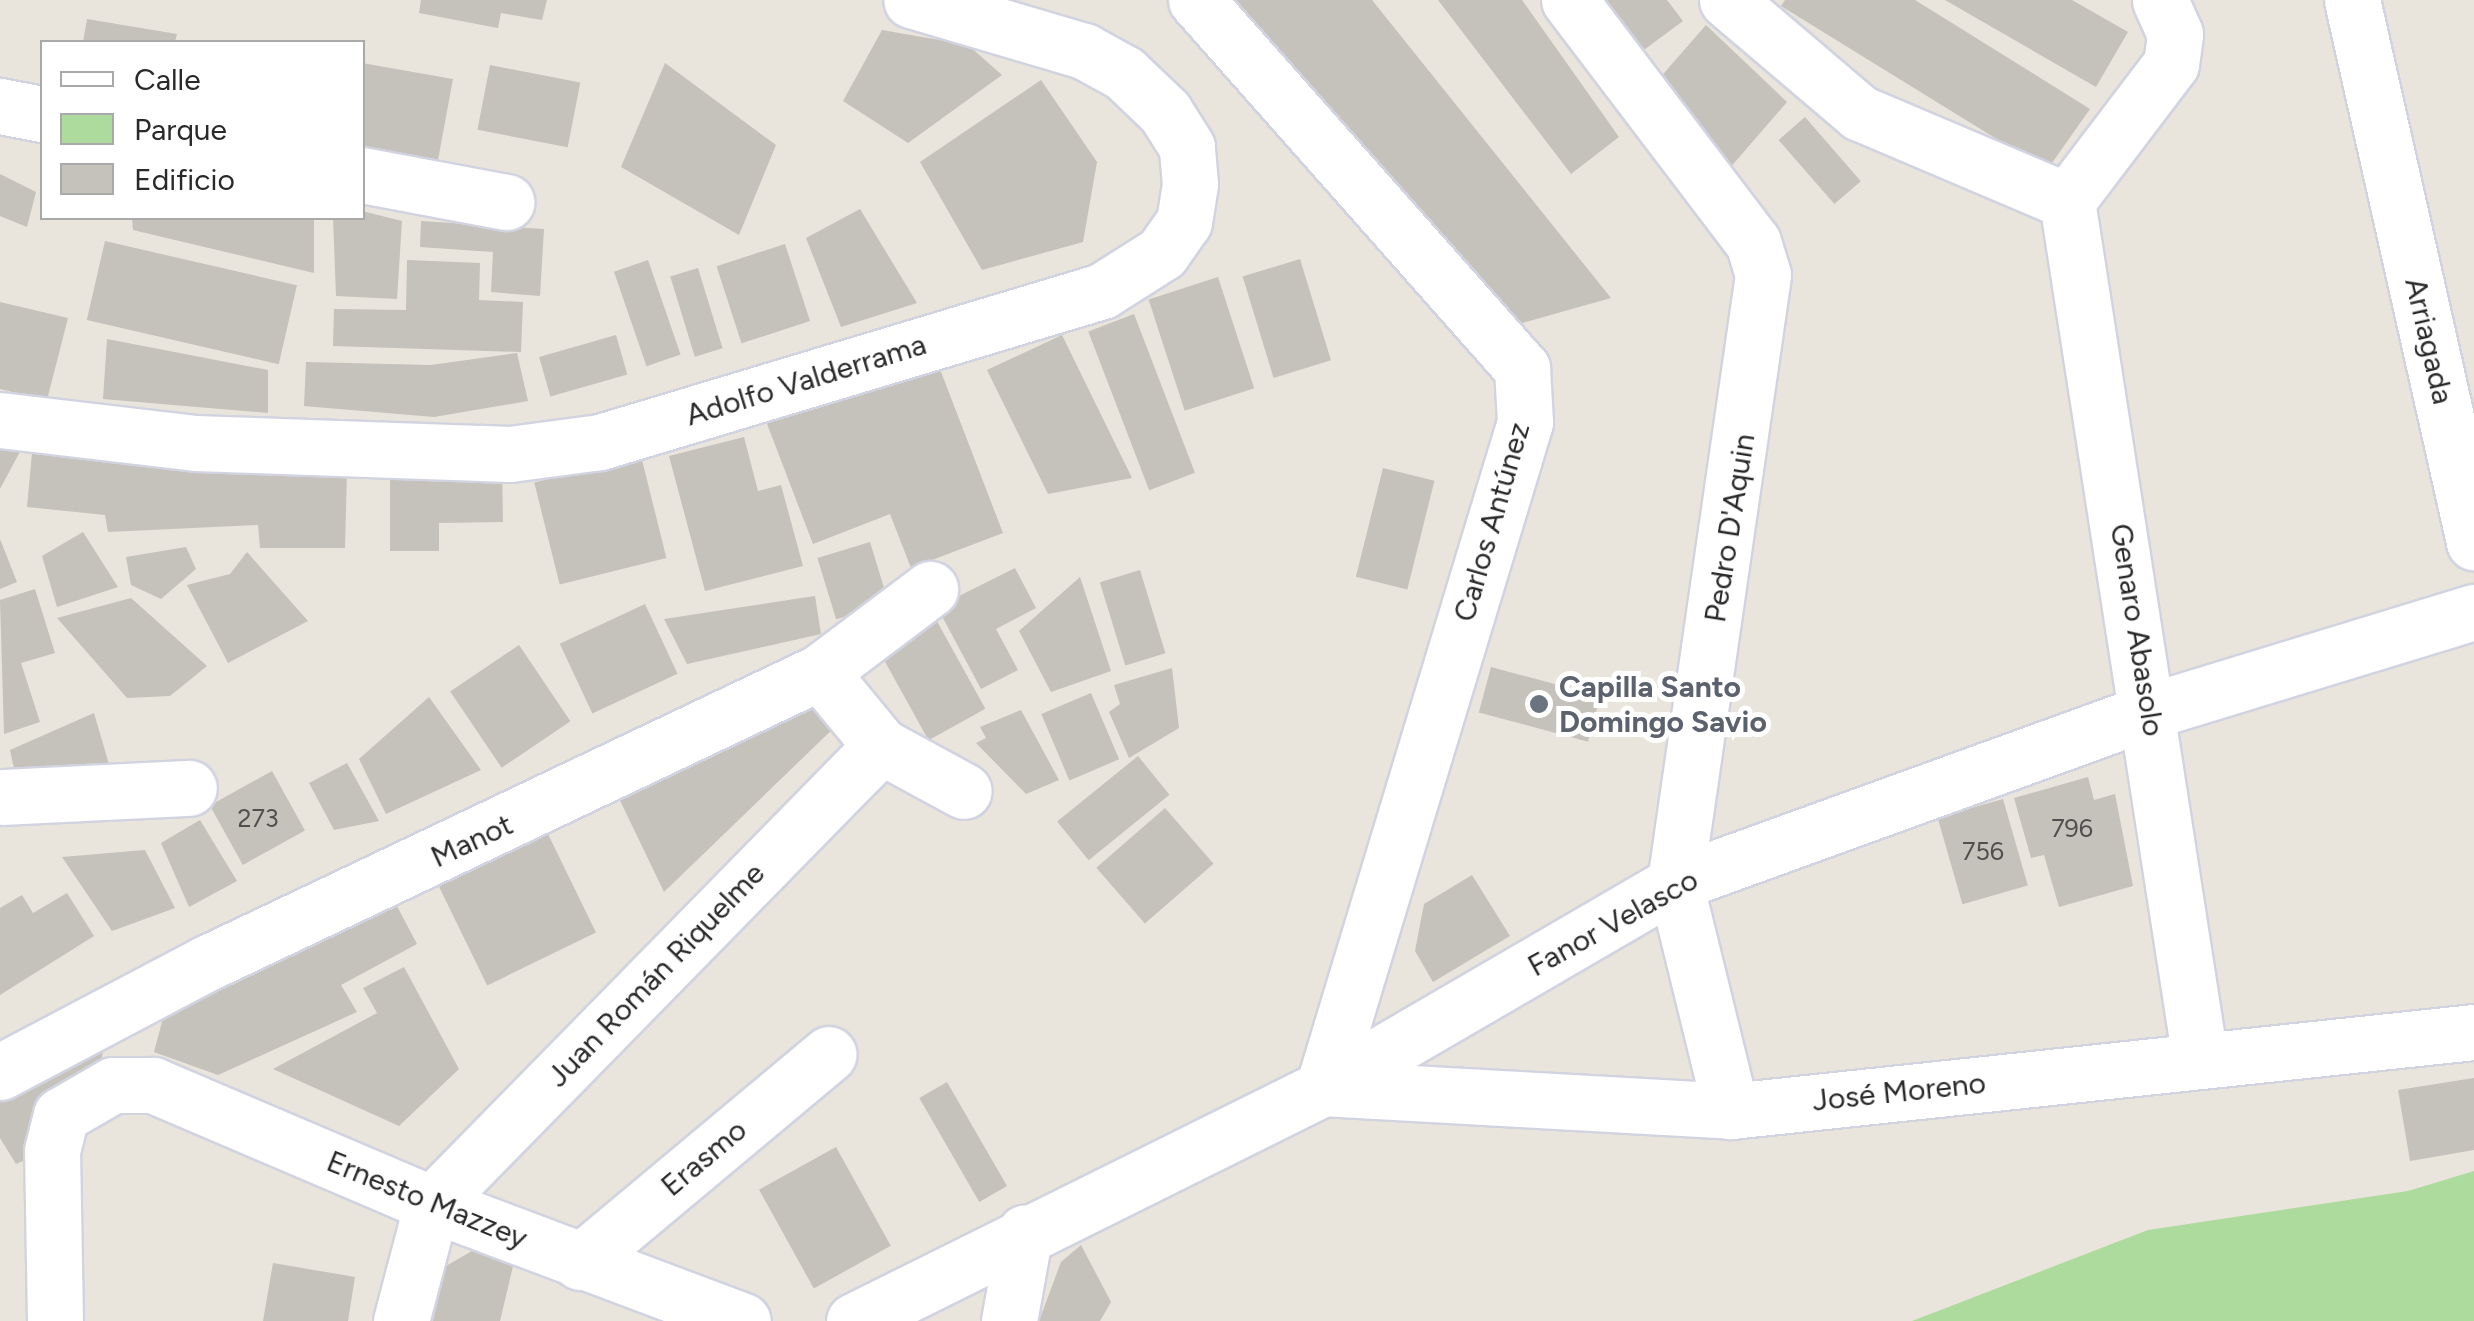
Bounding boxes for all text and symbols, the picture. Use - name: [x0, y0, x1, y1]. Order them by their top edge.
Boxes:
- legend: [40, 40, 365, 220]
- text: Calle: [134, 61, 201, 98]
- text: Parque: [134, 111, 227, 148]
- text: Edificio: [134, 161, 235, 198]
- street label: Arriagada: [2397, 274, 2461, 408]
- street label: Adolfo Valderrama: [682, 326, 930, 434]
- street label: Carlos Antúnez: [1446, 418, 1538, 626]
- street label: Pedro D'Aquin: [1697, 431, 1763, 625]
- street label: Genaro Abasolo: [2102, 521, 2172, 739]
- place label: Capilla Santo Domingo Savio: [1559, 669, 1767, 740]
- marker: Capilla Santo Domingo Savio: [1528, 693, 1550, 715]
- house number: 273: [238, 803, 278, 833]
- street label: Manot: [425, 806, 519, 876]
- house number: 796: [2051, 813, 2093, 843]
- house number: 756: [1962, 836, 2004, 866]
- street label: Juan Román Riquelme: [540, 856, 772, 1094]
- street label: Fanor Velasco: [1522, 862, 1704, 984]
- street label: José Moreno: [1811, 1065, 1987, 1119]
- street label: Erasmo: [654, 1112, 754, 1204]
- street label: Ernesto Mazzey: [322, 1143, 532, 1257]

